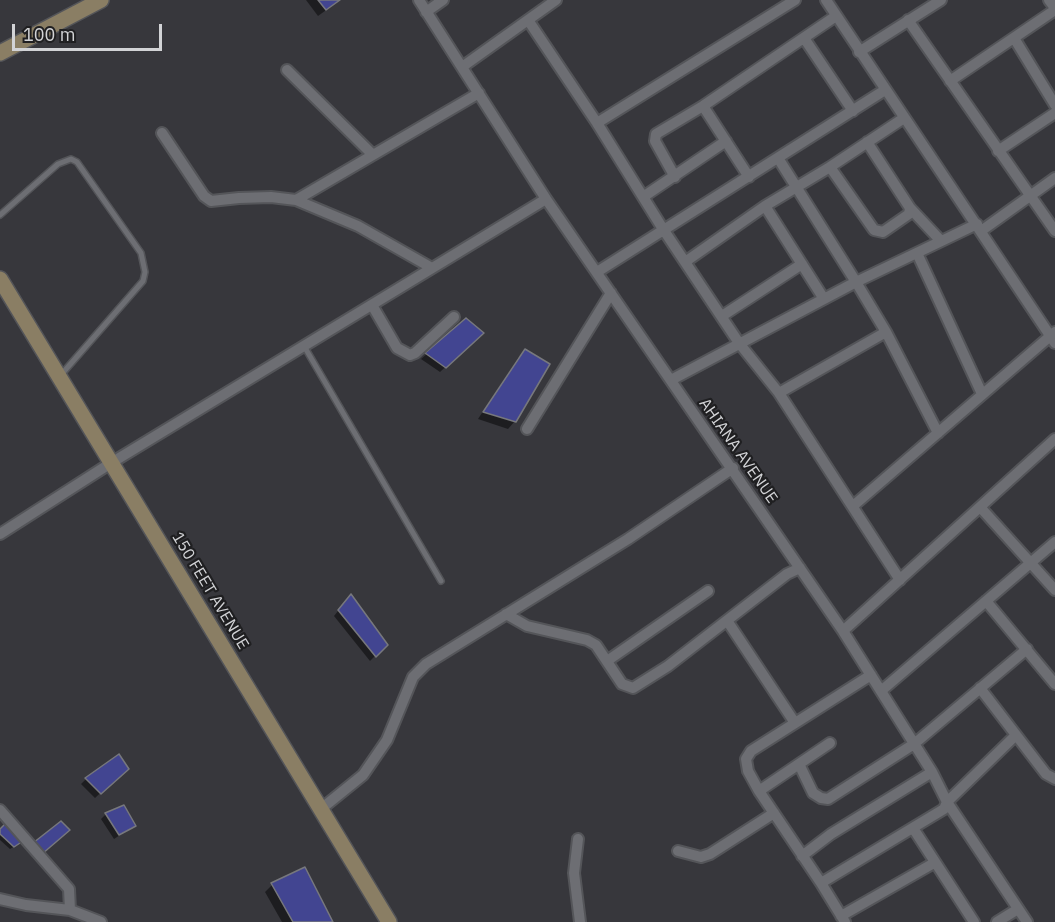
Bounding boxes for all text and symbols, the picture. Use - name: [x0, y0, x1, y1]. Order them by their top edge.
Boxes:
- scale bar: [15, 12, 165, 50]
- text: 100 m: [23, 23, 75, 46]
- street label: AHIANA AVENUE: [695, 395, 781, 507]
- street label: 150 FEET AVENUE: [167, 529, 253, 653]

